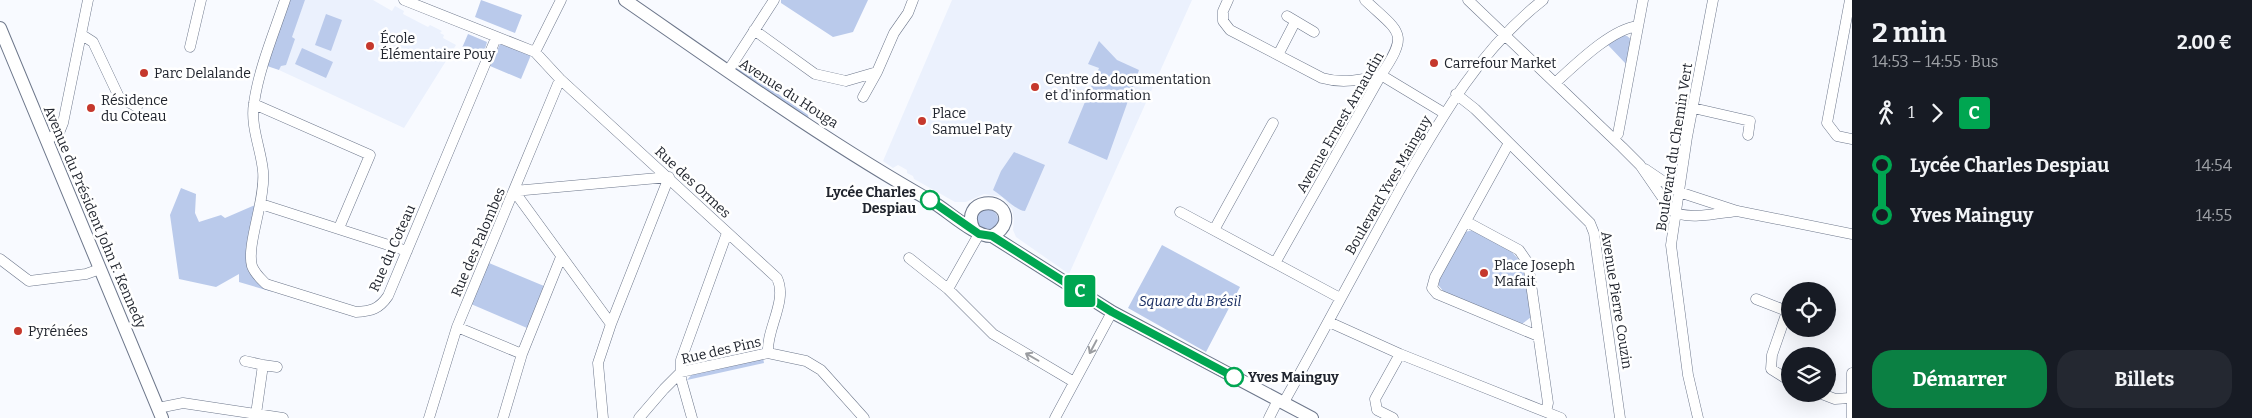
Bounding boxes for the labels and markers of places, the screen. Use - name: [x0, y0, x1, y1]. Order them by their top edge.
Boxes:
- place label: École Élémentaire Pouy: [380, 29, 496, 63]
- marker: École Élémentaire Pouy: [364, 40, 376, 52]
- place label: Carrefour Market: [1444, 55, 1556, 72]
- marker: Carrefour Market: [1428, 57, 1440, 69]
- place label: Parc Delalande: [154, 65, 251, 82]
- marker: Parc Delalande: [138, 67, 150, 79]
- place label: Centre de documentation et d'information: [1045, 71, 1211, 104]
- marker: Centre de documentation et d'information: [1029, 81, 1041, 93]
- place label: Résidence du Coteau: [101, 92, 168, 125]
- marker: Résidence du Coteau: [85, 102, 97, 114]
- place label: Place Samuel Paty: [932, 105, 1013, 138]
- marker: Place Samuel Paty: [916, 115, 928, 127]
- place label: Lycée Charles Despiau: [826, 184, 916, 217]
- marker: Lycée Charles Despiau: [920, 190, 940, 210]
- place label: Place Joseph Mafait: [1494, 257, 1575, 290]
- marker: Place Joseph Mafait: [1478, 267, 1490, 279]
- place label: Pyrénées: [28, 323, 88, 340]
- marker: Pyrénées: [12, 325, 24, 337]
- marker: Yves Mainguy: [1224, 367, 1244, 387]
- place label: Yves Mainguy: [1248, 369, 1339, 386]

